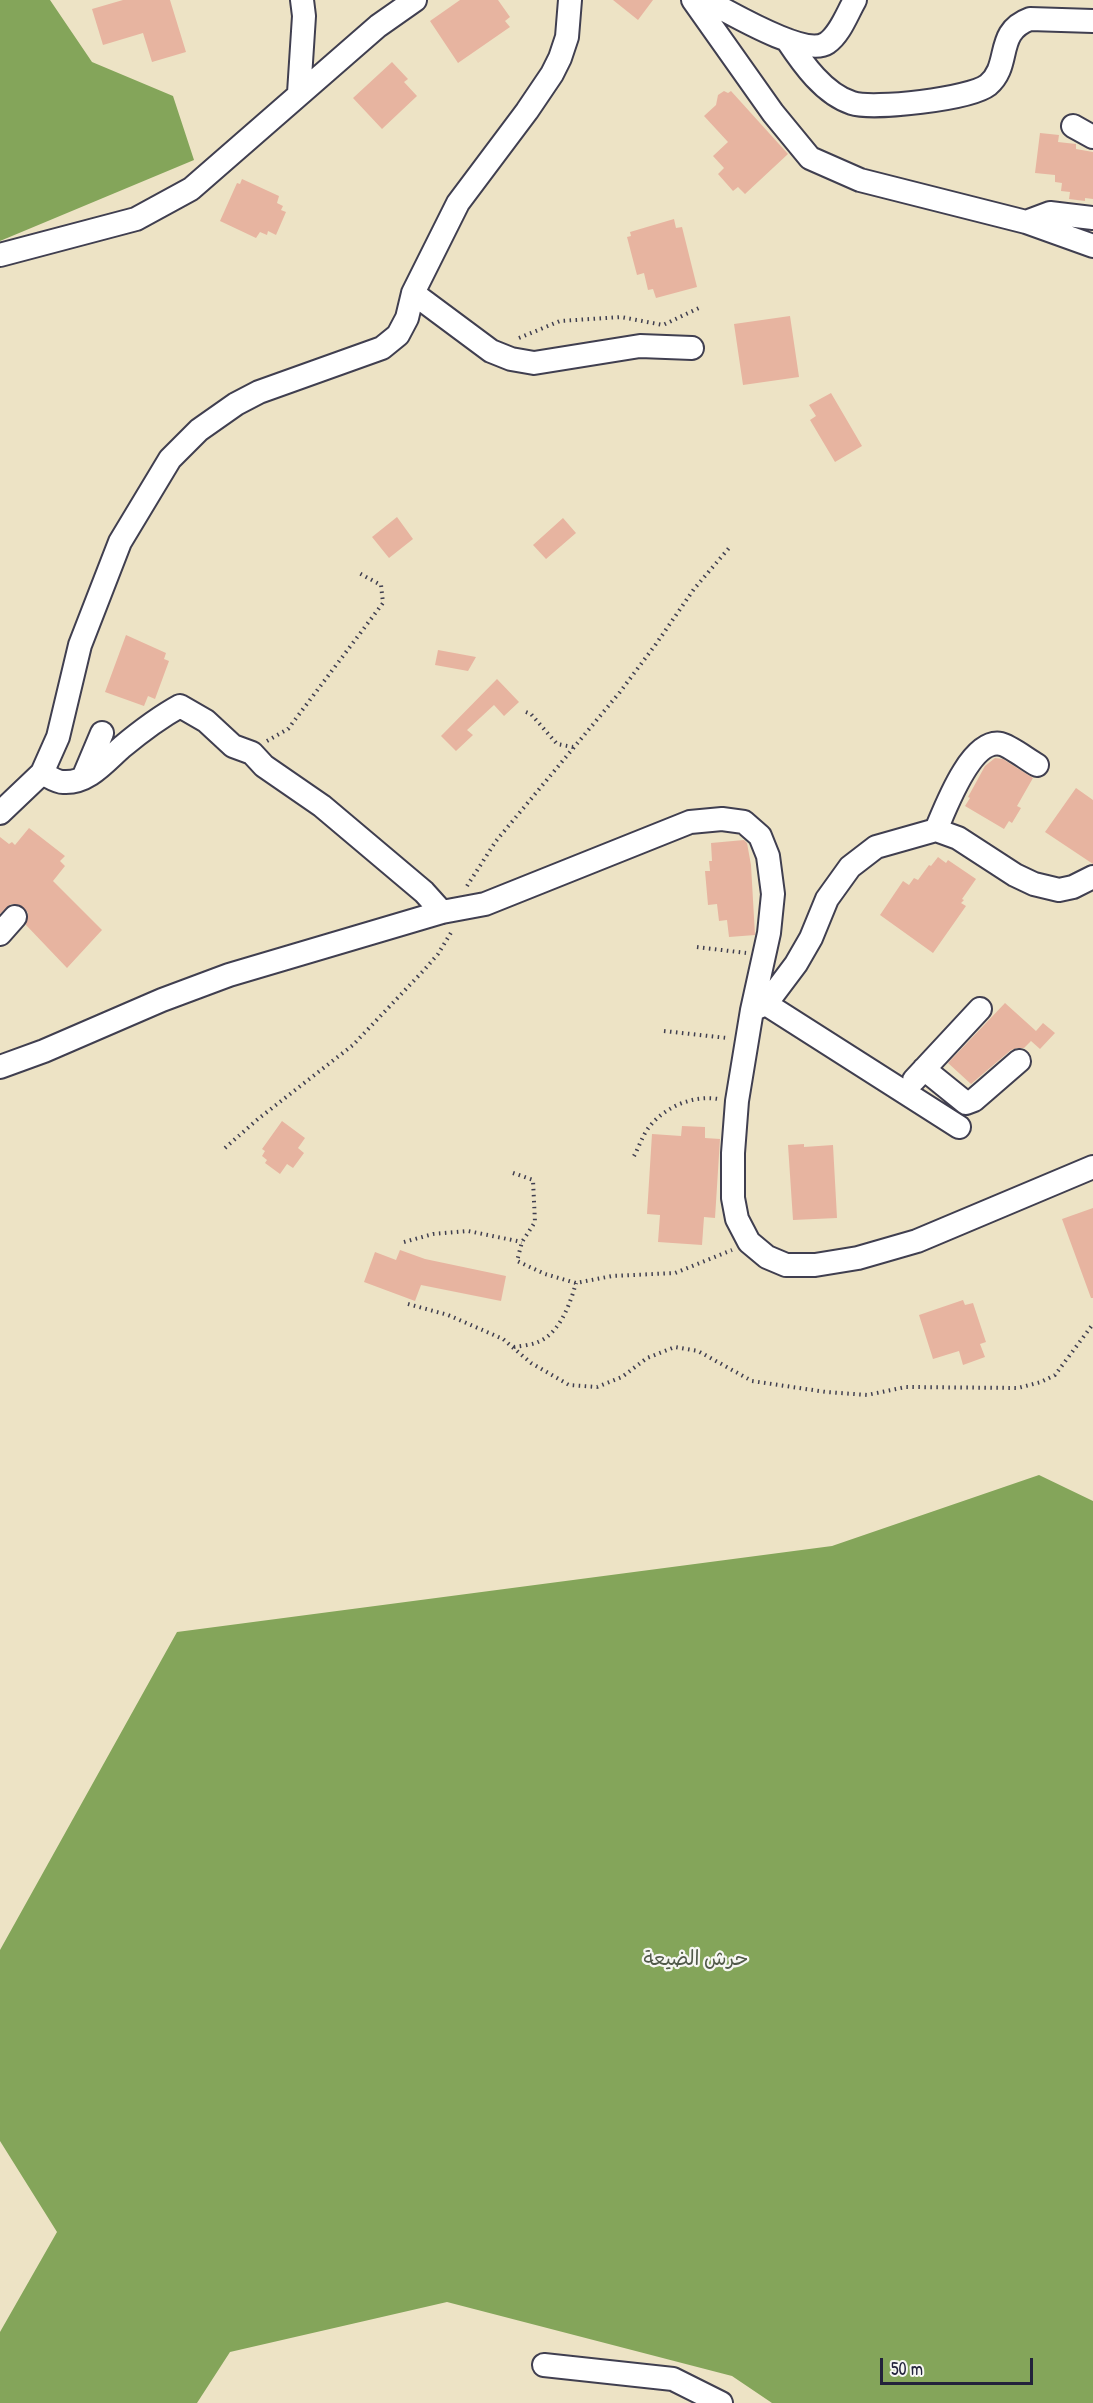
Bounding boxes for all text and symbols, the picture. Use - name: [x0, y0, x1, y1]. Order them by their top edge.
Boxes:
- park label: حرش الضيعة: [643, 1948, 749, 1972]
- scale bar: [883, 2346, 1036, 2384]
- text: 50 m: [891, 2356, 923, 2381]

